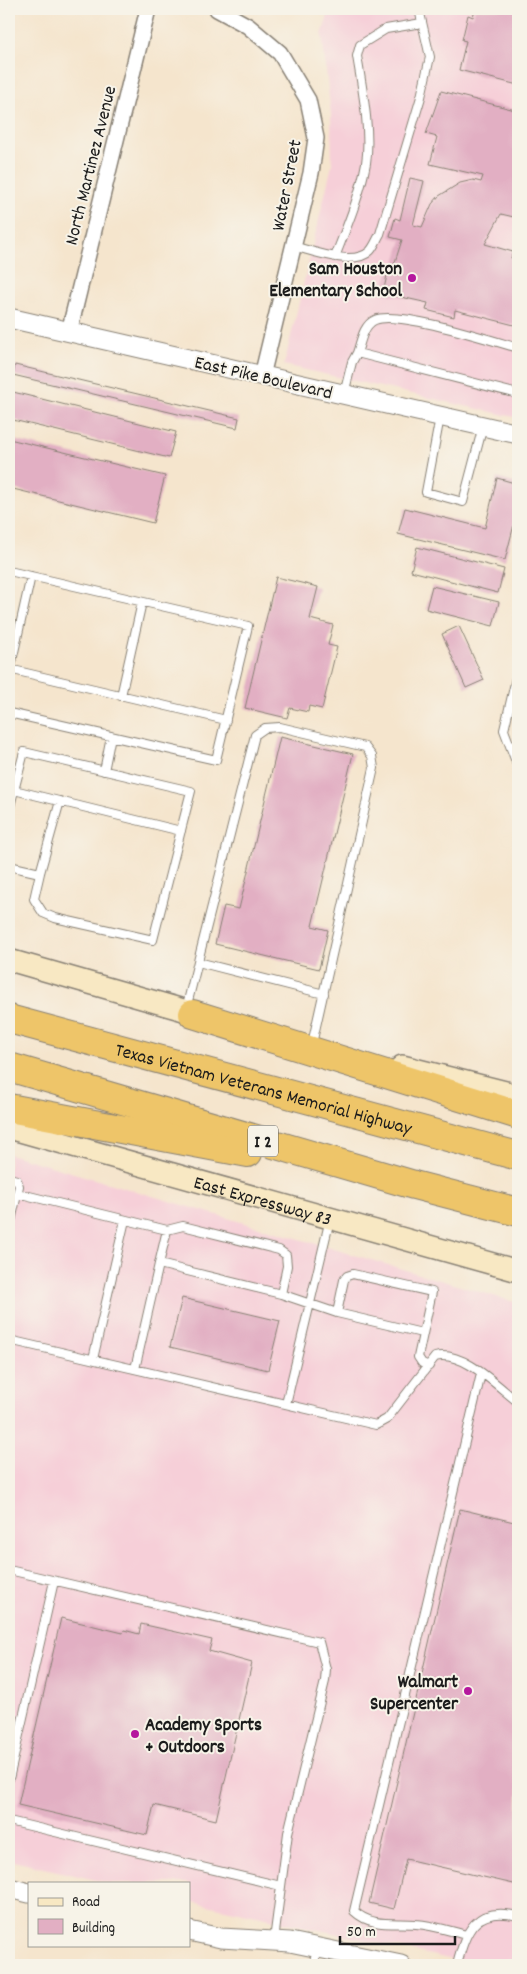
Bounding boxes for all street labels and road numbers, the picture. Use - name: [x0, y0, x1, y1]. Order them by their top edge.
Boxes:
- street label: North Martinez Avenue: [60, 83, 125, 248]
- street label: Water Street: [266, 138, 311, 234]
- street label: East Pike Boulevard: [192, 350, 335, 408]
- street label: Texas Vietnam Veterans Memorial Highway: [112, 1038, 415, 1144]
- road number: I 2: [248, 1126, 278, 1156]
- street label: East Expressway 83: [190, 1171, 334, 1235]

